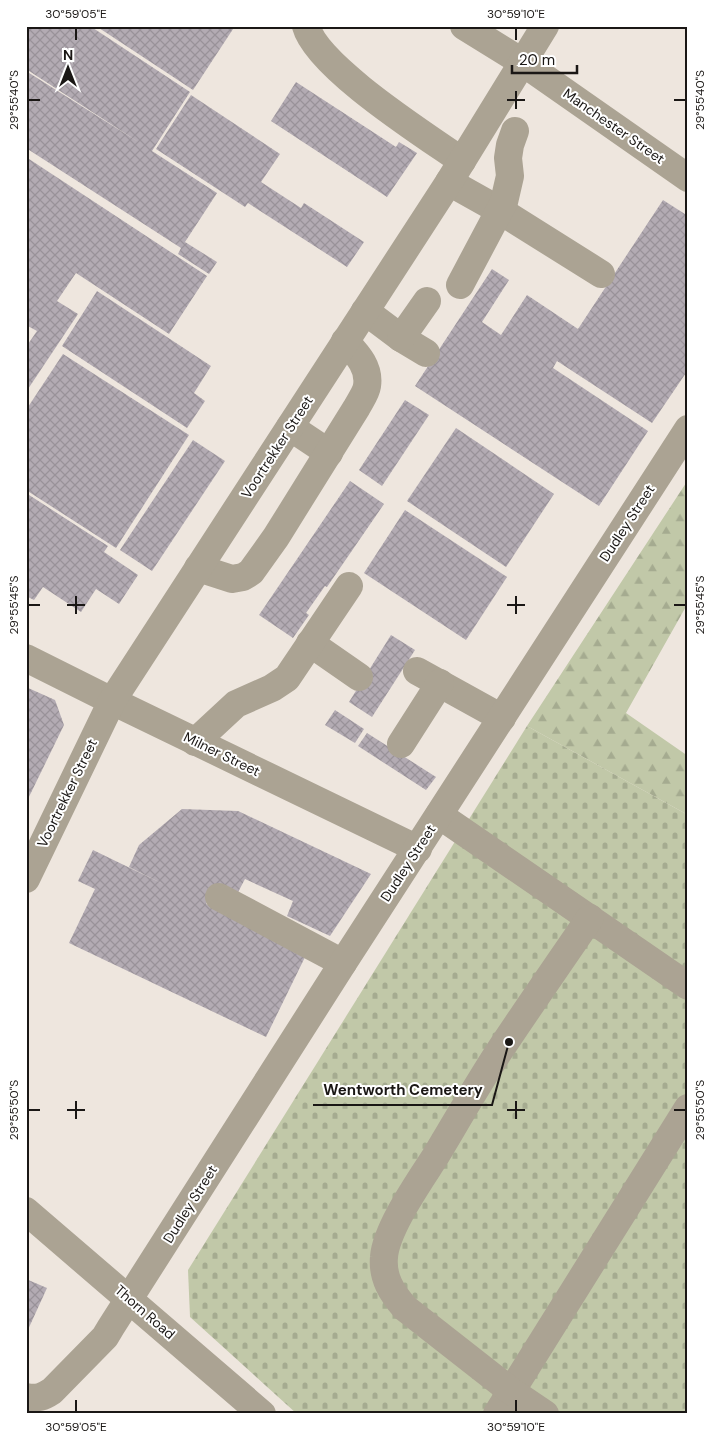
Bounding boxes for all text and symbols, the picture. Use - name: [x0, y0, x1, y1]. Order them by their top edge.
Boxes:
- text: 30°59'05"E: [45, 6, 107, 22]
- text: 30°59'10"E: [487, 6, 545, 22]
- north arrow: [42, 42, 92, 92]
- scale bar: [512, 42, 576, 74]
- text: N: [63, 46, 73, 64]
- text: 20 m: [519, 50, 555, 70]
- text: 29°55'40"S: [6, 70, 22, 130]
- text: 29°55'40"S: [692, 70, 708, 130]
- street label: Manchester Street: [560, 84, 668, 168]
- street label: Voortrekker Street: [237, 392, 317, 502]
- street label: Dudley Street: [595, 481, 659, 565]
- text: 29°55'45"S: [6, 575, 22, 635]
- text: 29°55'45"S: [692, 575, 708, 635]
- street label: Milner Street: [181, 728, 263, 780]
- street label: Voortrekker Street: [33, 736, 101, 850]
- street label: Dudley Street: [376, 821, 440, 905]
- callout: Wentworth Cemetery: [313, 1075, 492, 1105]
- text: 29°55'50"S: [6, 1080, 22, 1140]
- text: Wentworth Cemetery: [323, 1080, 483, 1100]
- text: 29°55'50"S: [692, 1080, 708, 1140]
- street label: Dudley Street: [159, 1162, 221, 1246]
- street label: Thorn Road: [111, 1281, 179, 1343]
- text: 30°59'05"E: [45, 1419, 107, 1435]
- text: 30°59'10"E: [487, 1419, 545, 1435]

